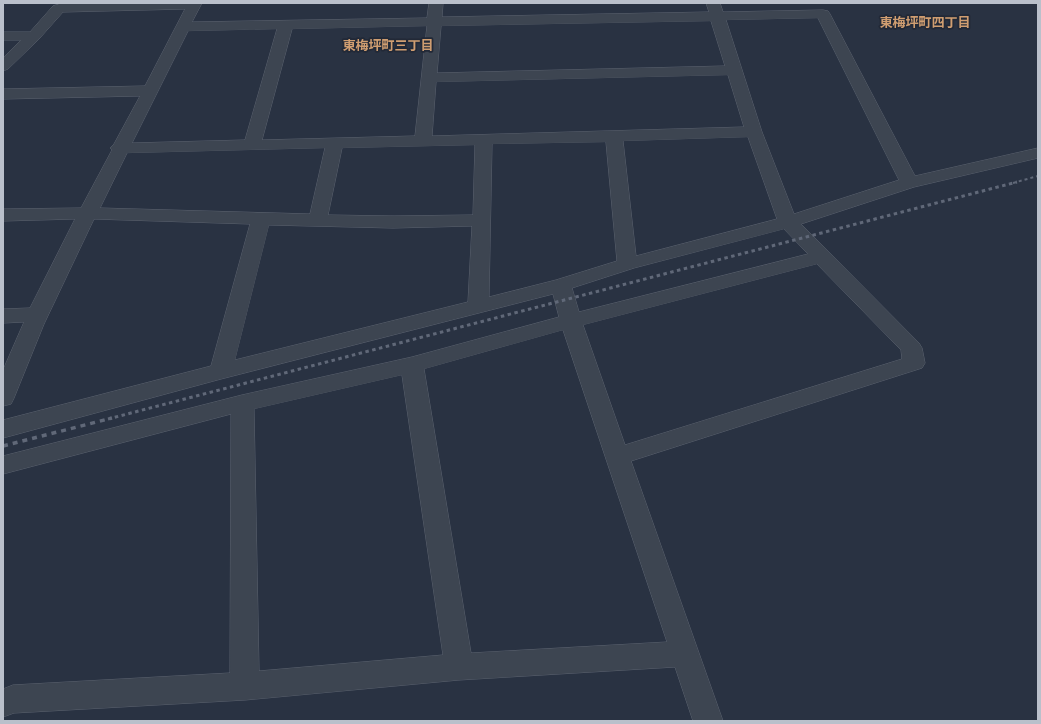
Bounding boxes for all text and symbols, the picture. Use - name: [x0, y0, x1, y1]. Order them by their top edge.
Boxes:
- district label: 東梅坪町四丁目: [879, 14, 971, 31]
- district label: 東梅坪町三丁目: [342, 37, 434, 54]

